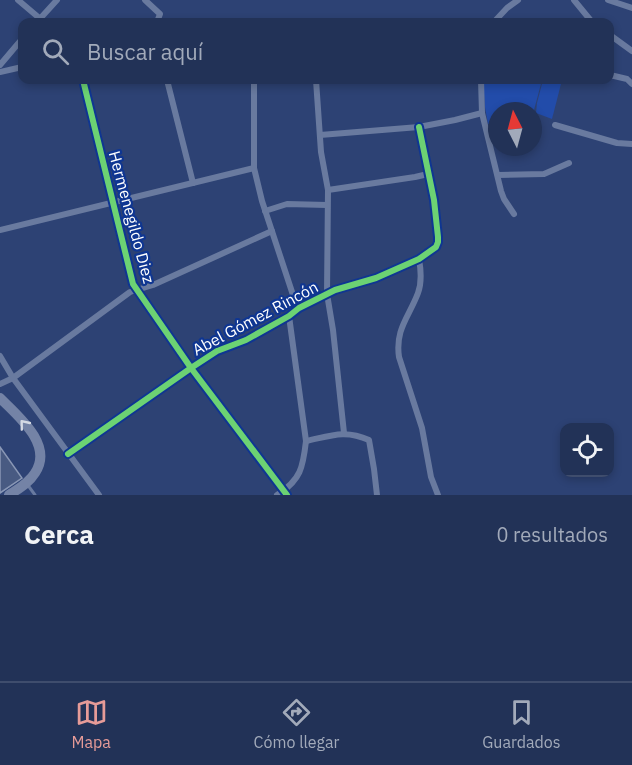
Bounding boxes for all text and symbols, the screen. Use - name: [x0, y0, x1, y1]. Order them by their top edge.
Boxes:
- search box: [18, 18, 614, 84]
- icon: search: [39, 35, 72, 68]
- text: Buscar aquí: [87, 37, 203, 66]
- north arrow: [488, 102, 542, 156]
- street label: Hermenegildo Diez: [105, 149, 159, 285]
- street label: Abel Gómez Rincón: [189, 276, 321, 360]
- one-way arrow: [20, 419, 31, 430]
- map controls: [560, 423, 614, 477]
- button: locate: [560, 423, 614, 477]
- text: Cerca: [24, 517, 94, 551]
- text: 0 resultados: [496, 521, 608, 548]
- tab: Mapa: [71, 696, 111, 752]
- tab: Cómo llegar: [254, 696, 339, 752]
- tab: Guardados: [482, 696, 561, 752]

